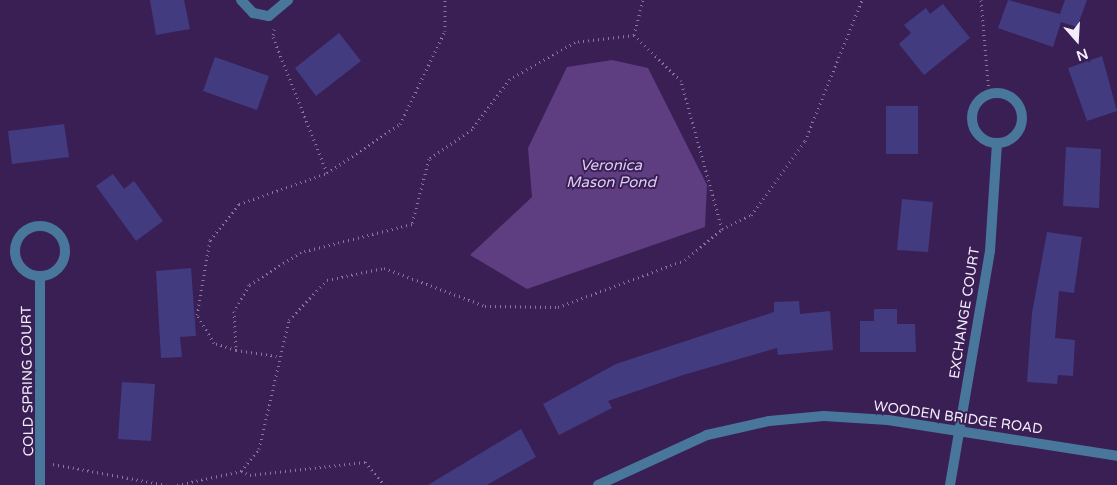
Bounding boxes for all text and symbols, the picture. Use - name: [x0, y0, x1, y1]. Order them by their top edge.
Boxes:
- north arrow: [1052, 15, 1102, 65]
- text: N: [1074, 45, 1090, 65]
- water label: Veronica Mason Pond: [566, 156, 656, 191]
- street label: EXCHANGE COURT: [946, 246, 984, 380]
- street label: COLD SPRING COURT: [18, 306, 38, 456]
- street label: WOODEN BRIDGE ROAD: [872, 398, 1044, 438]

